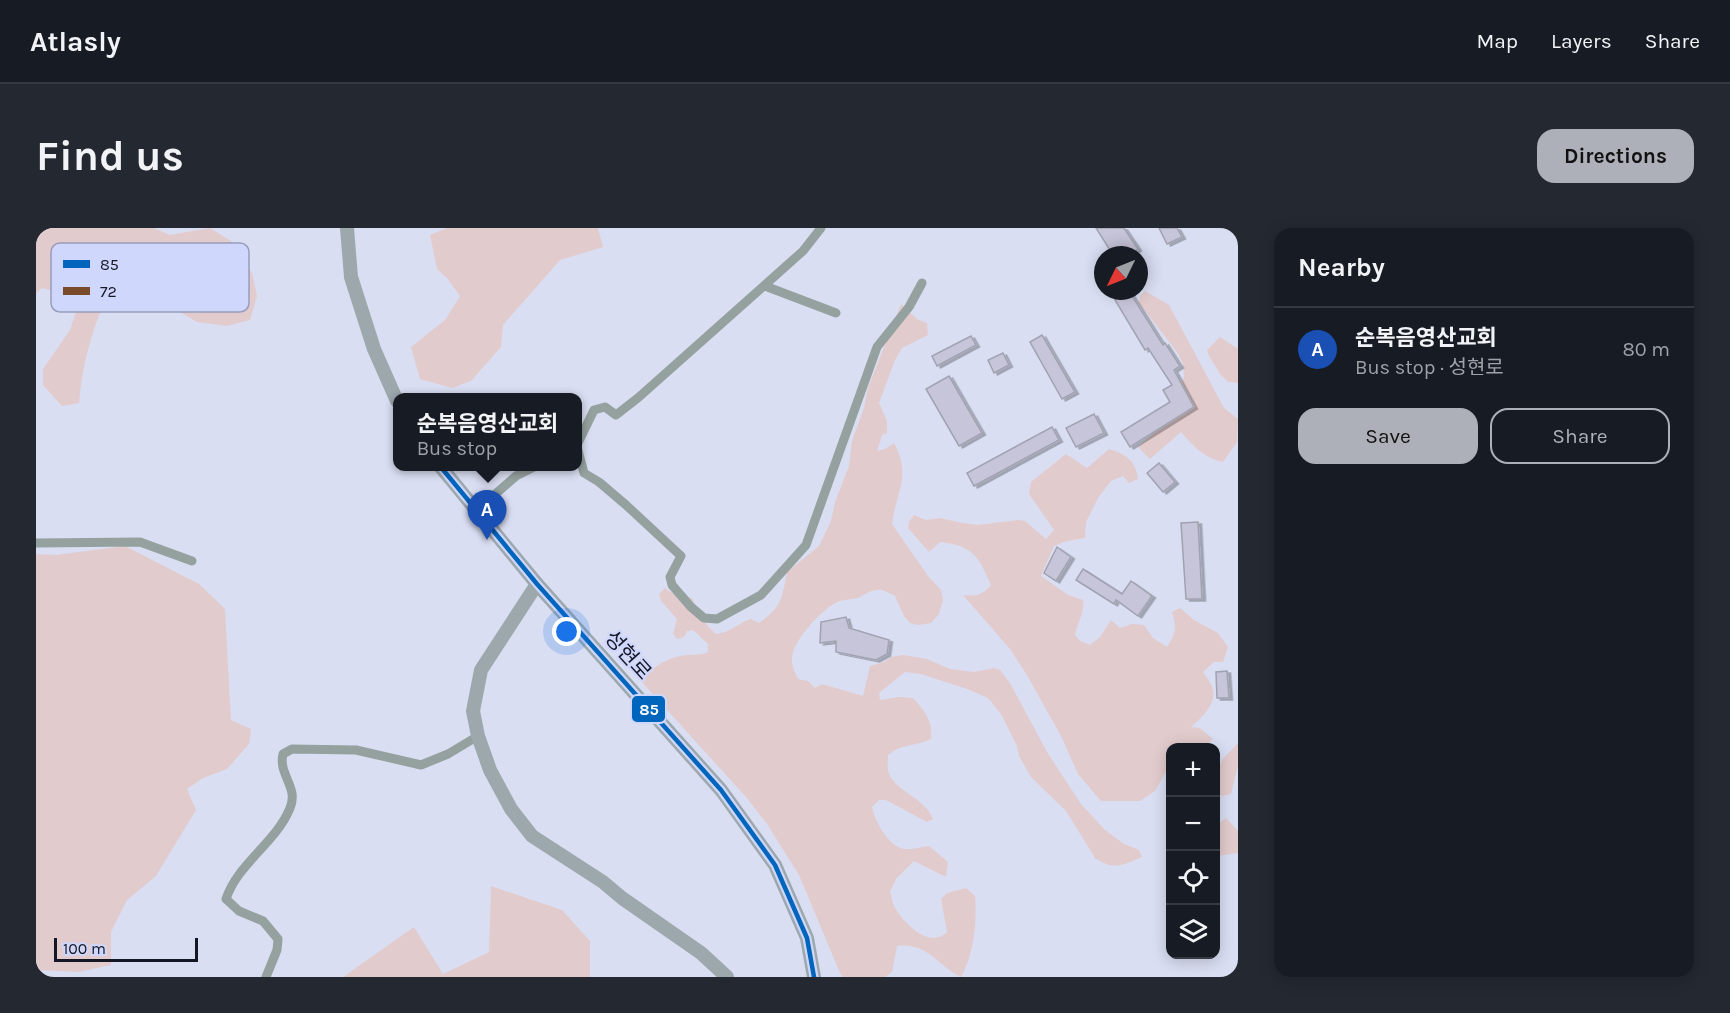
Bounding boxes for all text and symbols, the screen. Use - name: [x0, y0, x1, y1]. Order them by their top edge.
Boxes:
- text: Atlasly: [30, 25, 121, 58]
- text: Map: [1476, 29, 1518, 53]
- text: Layers: [1551, 29, 1612, 53]
- text: Share: [1645, 29, 1700, 53]
- button: Directions: [1537, 129, 1694, 183]
- text: Find us: [36, 131, 184, 181]
- legend: [51, 243, 249, 312]
- north arrow: [1094, 246, 1148, 300]
- text: Nearby: [1298, 252, 1385, 283]
- text: 85: [100, 255, 119, 274]
- text: 72: [100, 282, 117, 301]
- text: 순복음영산교회: [1355, 325, 1497, 351]
- text: A: [1311, 338, 1324, 361]
- text: 80 m: [1622, 338, 1670, 361]
- text: Bus stop · 성현로: [1355, 356, 1504, 379]
- popup: [393, 393, 582, 471]
- button: Save: [1298, 408, 1478, 464]
- button: Share: [1490, 408, 1670, 464]
- text: 순복음영산교회: [417, 411, 558, 437]
- text: Bus stop: [417, 437, 497, 460]
- pin: A: [468, 490, 506, 540]
- your location: [552, 617, 581, 646]
- street label: 성현로: [600, 625, 656, 685]
- line badge: 85: [631, 695, 666, 723]
- text: 85: [639, 700, 659, 719]
- map controls: [1166, 743, 1220, 959]
- button: +: [1166, 743, 1220, 797]
- button: −: [1166, 797, 1220, 851]
- button: locate: [1166, 851, 1220, 905]
- button: layers: [1166, 905, 1220, 959]
- scale bar: [54, 935, 198, 962]
- text: 100 m: [63, 939, 106, 958]

